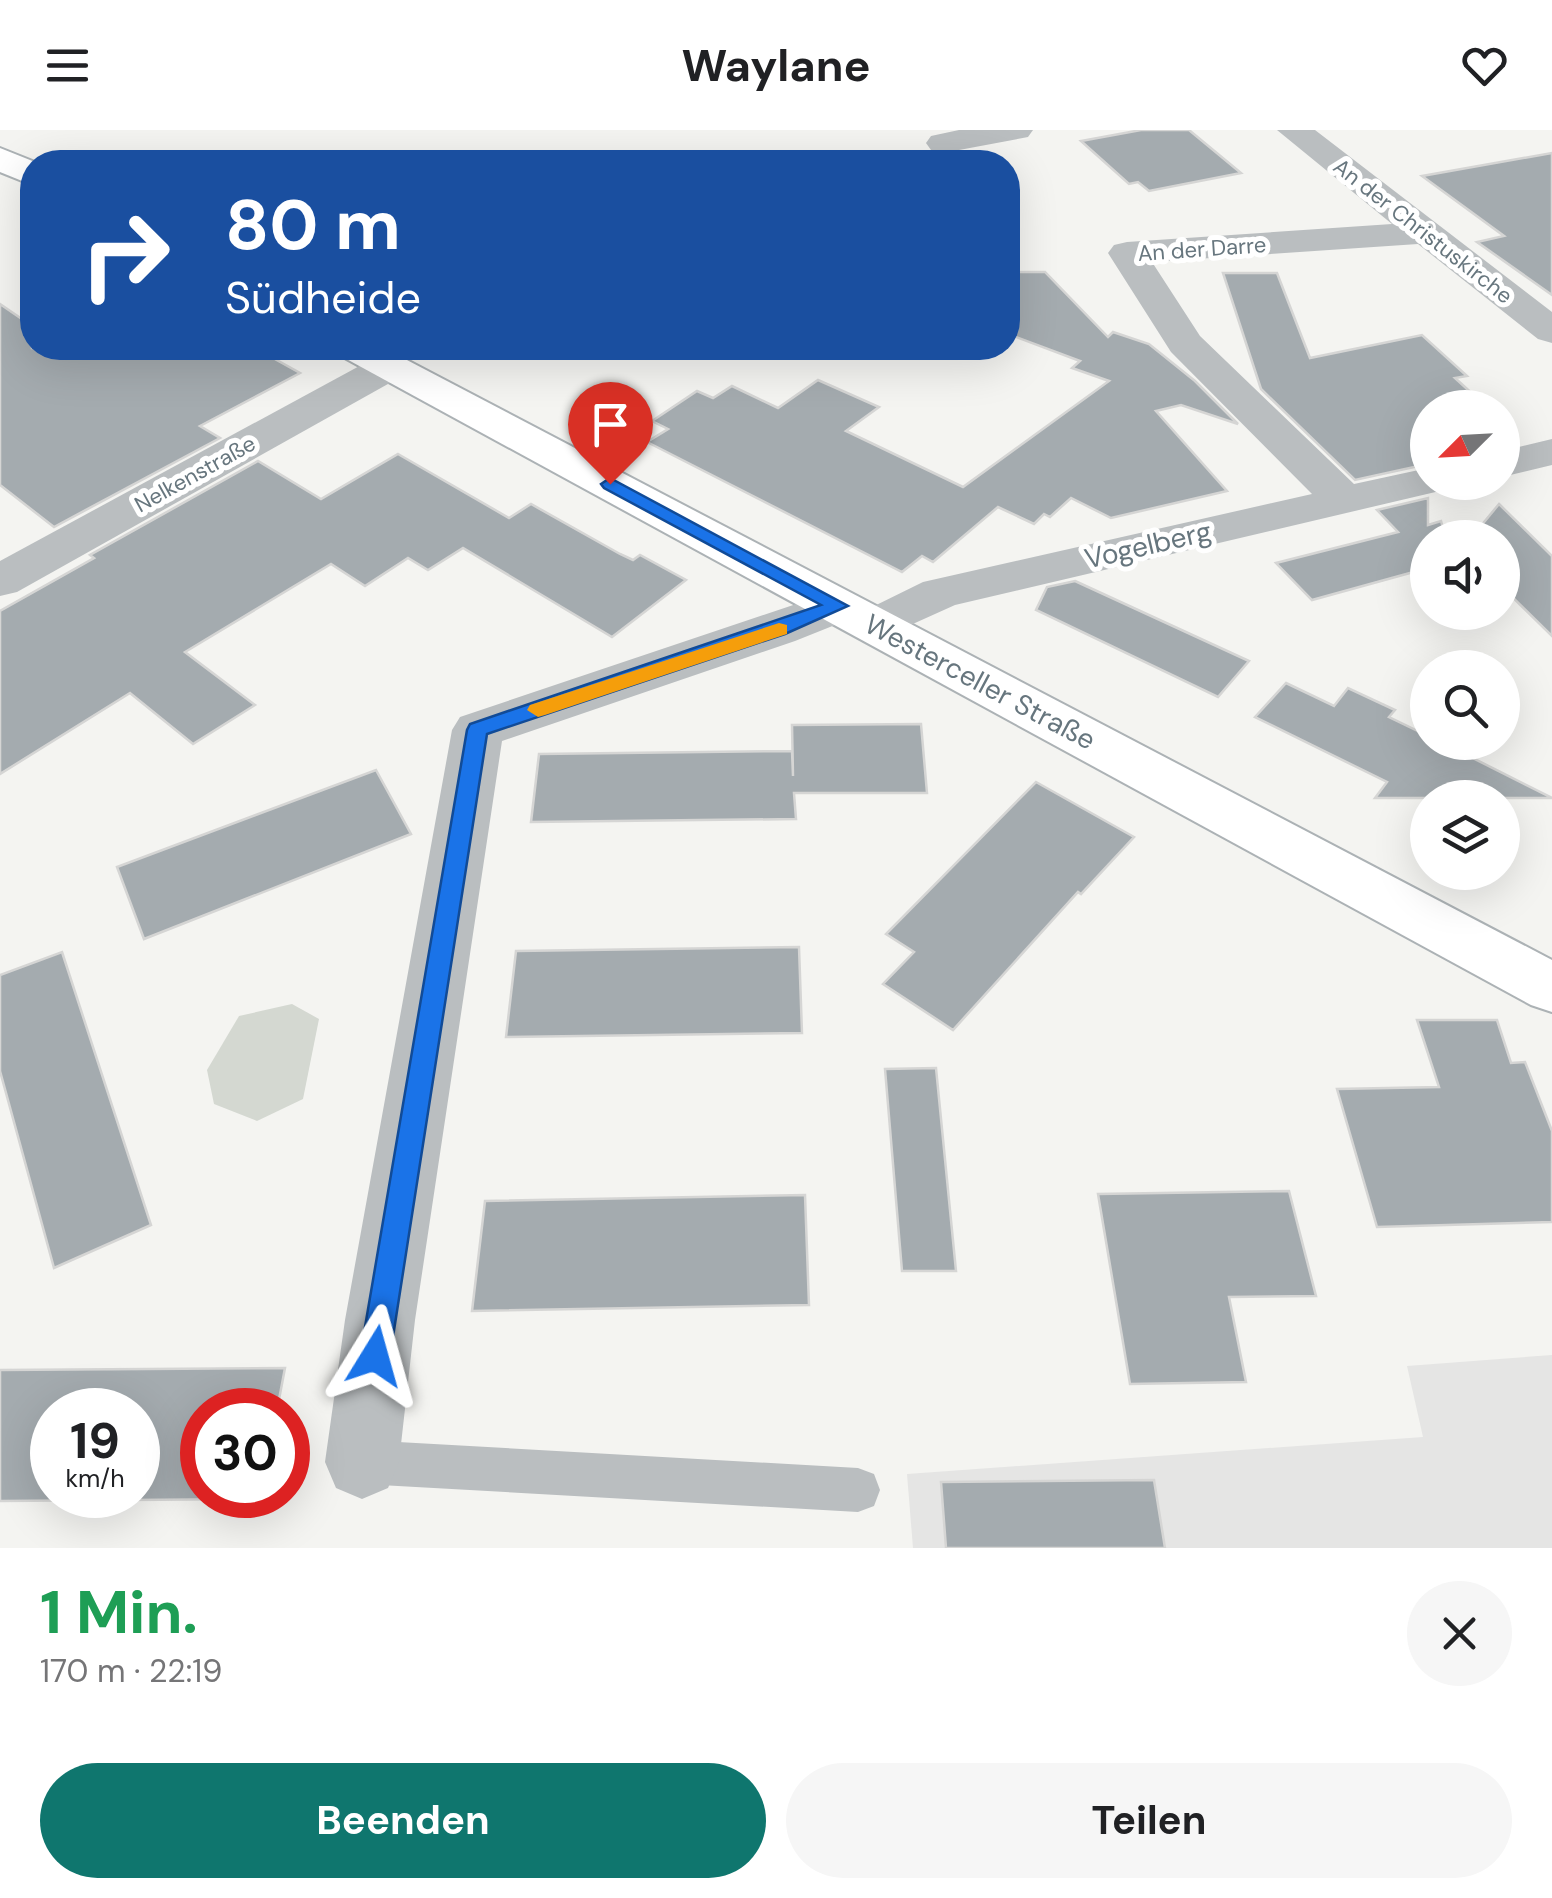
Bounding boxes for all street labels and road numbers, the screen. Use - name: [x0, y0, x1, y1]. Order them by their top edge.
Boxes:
- street label: An der Christuskirche: [1327, 152, 1519, 310]
- street label: An der Darre: [1137, 230, 1267, 268]
- street label: Nelkenstraße: [129, 429, 261, 519]
- street label: Vogelberg: [1081, 512, 1215, 578]
- street label: Westerceller Straße: [858, 606, 1102, 758]

